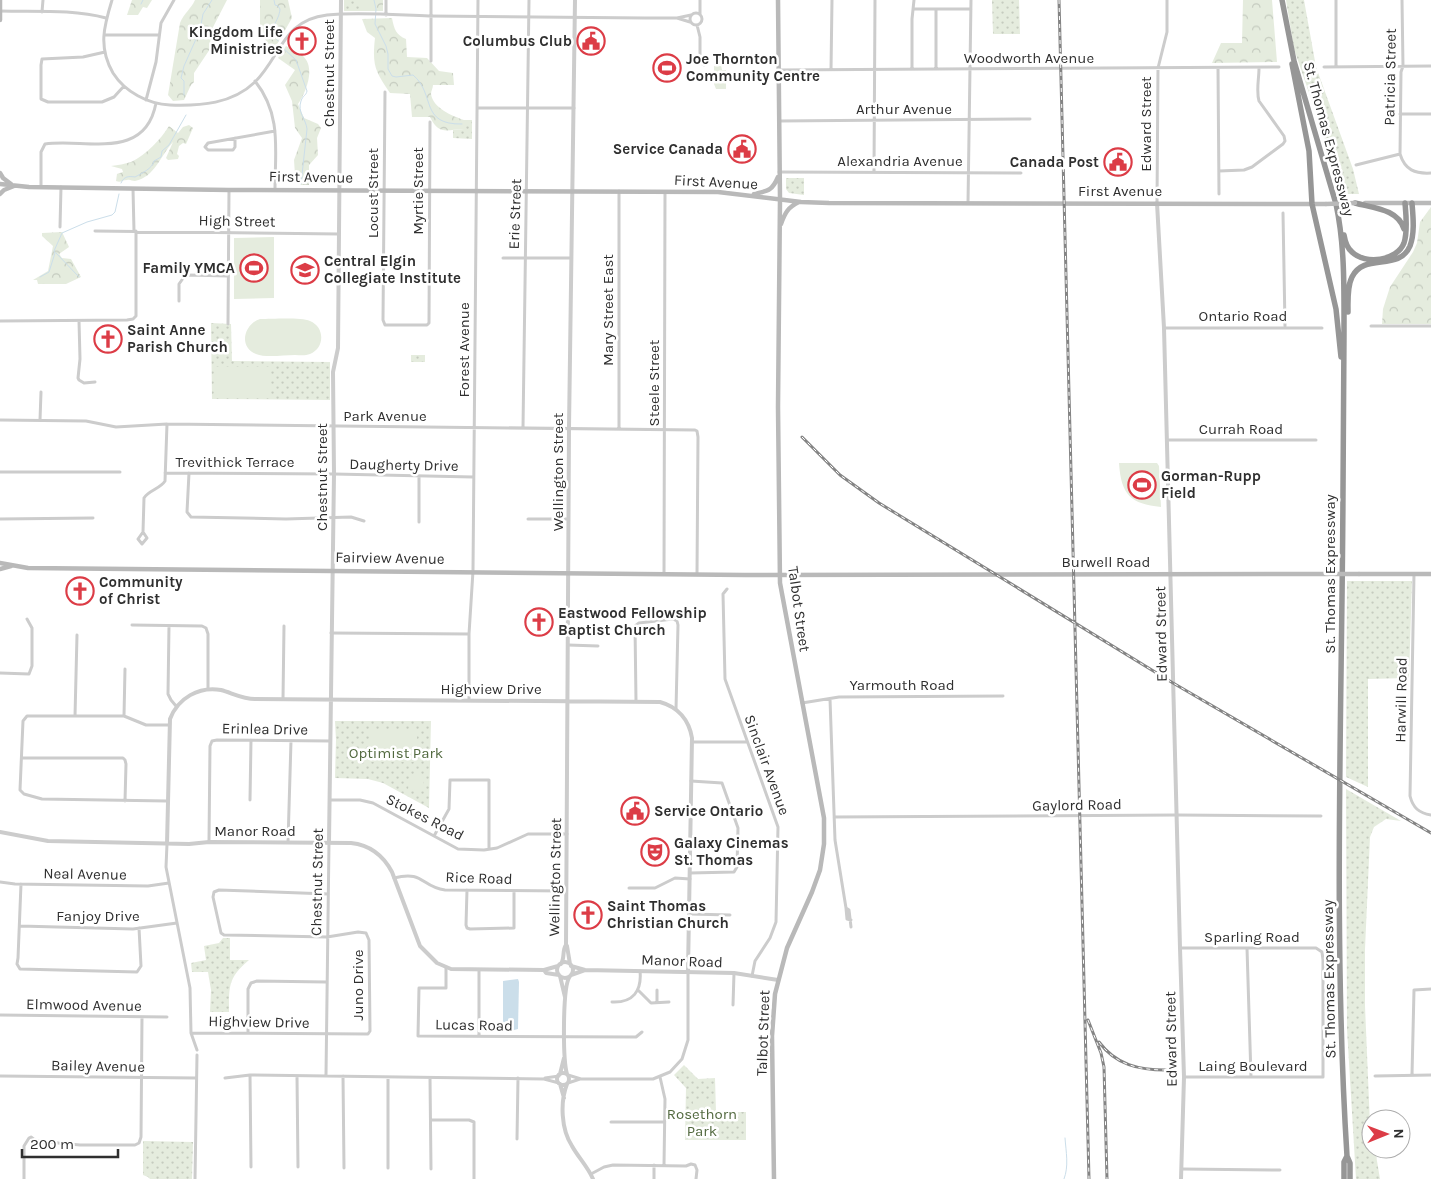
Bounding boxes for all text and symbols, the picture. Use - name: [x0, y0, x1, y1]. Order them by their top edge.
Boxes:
- street label: Chestnut Street: [320, 19, 338, 127]
- place label: Kingdom Life Ministries: [189, 23, 283, 58]
- church icon: Kingdom Life Ministries: [287, 26, 317, 56]
- public building icon: Columbus Club: [576, 26, 606, 56]
- street label: Patricia Street: [1380, 28, 1400, 126]
- place label: Columbus Club: [463, 32, 572, 50]
- street label: Woodworth Avenue: [964, 49, 1094, 67]
- place label: Joe Thornton Community Centre: [686, 50, 820, 85]
- sports icon: Joe Thornton Community Centre: [652, 53, 682, 83]
- street label: St. Thomas Expressway: [1300, 60, 1358, 218]
- street label: Edward Street: [1137, 76, 1155, 172]
- street label: Arthur Avenue: [856, 100, 952, 118]
- public building icon: Service Canada: [727, 134, 757, 164]
- place label: Service Canada: [613, 140, 723, 158]
- street label: Locust Street: [364, 147, 382, 238]
- street label: Myrtie Street: [409, 147, 427, 235]
- public building icon: Canada Post: [1103, 147, 1133, 177]
- street label: Alexandria Avenue: [837, 152, 963, 170]
- place label: Canada Post: [1010, 153, 1099, 171]
- street label: First Avenue: [269, 167, 353, 187]
- street label: First Avenue: [673, 171, 759, 193]
- street label: Erie Street: [505, 178, 525, 250]
- street label: First Avenue: [1078, 182, 1162, 200]
- street label: High Street: [198, 211, 276, 231]
- place label: Central Elgin Collegiate Institute: [324, 252, 461, 287]
- sports icon: Family YMCA: [239, 253, 269, 283]
- street label: Mary Street East: [599, 254, 617, 366]
- school or university icon: Central Elgin Collegiate Institute: [290, 255, 320, 285]
- place label: Family YMCA: [143, 259, 236, 277]
- street label: Forest Avenue: [455, 302, 473, 398]
- street label: Ontario Road: [1199, 307, 1287, 325]
- place label: Saint Anne Parish Church: [127, 321, 228, 356]
- church icon: Saint Anne Parish Church: [93, 324, 123, 354]
- street label: Steele Street: [645, 339, 663, 426]
- street label: Park Avenue: [343, 407, 427, 425]
- street label: Wellington Street: [549, 412, 567, 531]
- street label: Currah Road: [1199, 420, 1283, 438]
- street label: Chestnut Street: [313, 423, 331, 531]
- street label: Trevithick Terrace: [175, 453, 295, 471]
- street label: Daugherty Drive: [349, 455, 459, 475]
- place label: Gorman-Rupp Field: [1161, 467, 1261, 502]
- sports icon: Gorman-Rupp Field: [1127, 470, 1157, 500]
- street label: St. Thomas Expressway: [1321, 494, 1339, 654]
- street label: Fairview Avenue: [335, 548, 445, 568]
- street label: Burwell Road: [1062, 553, 1150, 571]
- street label: Talbot Street: [784, 565, 814, 653]
- place label: Community of Christ: [99, 573, 183, 608]
- church icon: Community of Christ: [65, 576, 95, 606]
- street label: Edward Street: [1151, 586, 1171, 682]
- place label: Eastwood Fellowship Baptist Church: [558, 604, 707, 639]
- church icon: Eastwood Fellowship Baptist Church: [524, 607, 554, 637]
- street label: Harwill Road: [1391, 657, 1411, 743]
- street label: Yarmouth Road: [849, 676, 955, 694]
- street label: Highview Drive: [440, 680, 542, 698]
- street label: Sinclair Avenue: [740, 712, 794, 818]
- street label: Erinlea Drive: [222, 719, 308, 739]
- park label: Optimist Park: [349, 744, 443, 762]
- street label: Stokes Road: [383, 790, 467, 844]
- street label: Gaylord Road: [1032, 795, 1122, 815]
- public building icon: Service Ontario: [620, 796, 650, 826]
- place label: Service Ontario: [654, 802, 763, 820]
- street label: Wellington Street: [545, 817, 565, 936]
- street label: Manor Road: [214, 822, 296, 840]
- street label: Chestnut Street: [307, 827, 327, 936]
- place label: Galaxy Cinemas St. Thomas: [674, 834, 789, 869]
- theatre icon: Galaxy Cinemas St. Thomas: [640, 837, 670, 867]
- street label: Neal Avenue: [43, 864, 127, 884]
- street label: Rice Road: [445, 868, 513, 888]
- place label: Saint Thomas Christian Church: [607, 897, 729, 932]
- street label: St. Thomas Expressway: [1319, 899, 1339, 1059]
- church icon: Saint Thomas Christian Church: [573, 900, 603, 930]
- street label: Fanjoy Drive: [56, 907, 140, 925]
- street label: Sparling Road: [1204, 928, 1300, 946]
- street label: Juno Drive: [349, 950, 367, 1020]
- street label: Manor Road: [641, 951, 723, 971]
- street label: Talbot Street: [753, 989, 774, 1076]
- street label: Edward Street: [1161, 991, 1181, 1087]
- street label: Elmwood Avenue: [26, 995, 142, 1015]
- street label: Highview Drive: [208, 1012, 310, 1032]
- street label: Lucas Road: [435, 1015, 513, 1035]
- street label: Bailey Avenue: [51, 1056, 145, 1076]
- street label: Laing Boulevard: [1198, 1057, 1308, 1075]
- park label: Rosethorn Park: [667, 1105, 737, 1140]
- north arrow: [1361, 1109, 1411, 1159]
- scale bar: [22, 1126, 119, 1158]
- text: N: [1390, 1129, 1407, 1139]
- text: 200 m: [30, 1135, 74, 1153]

